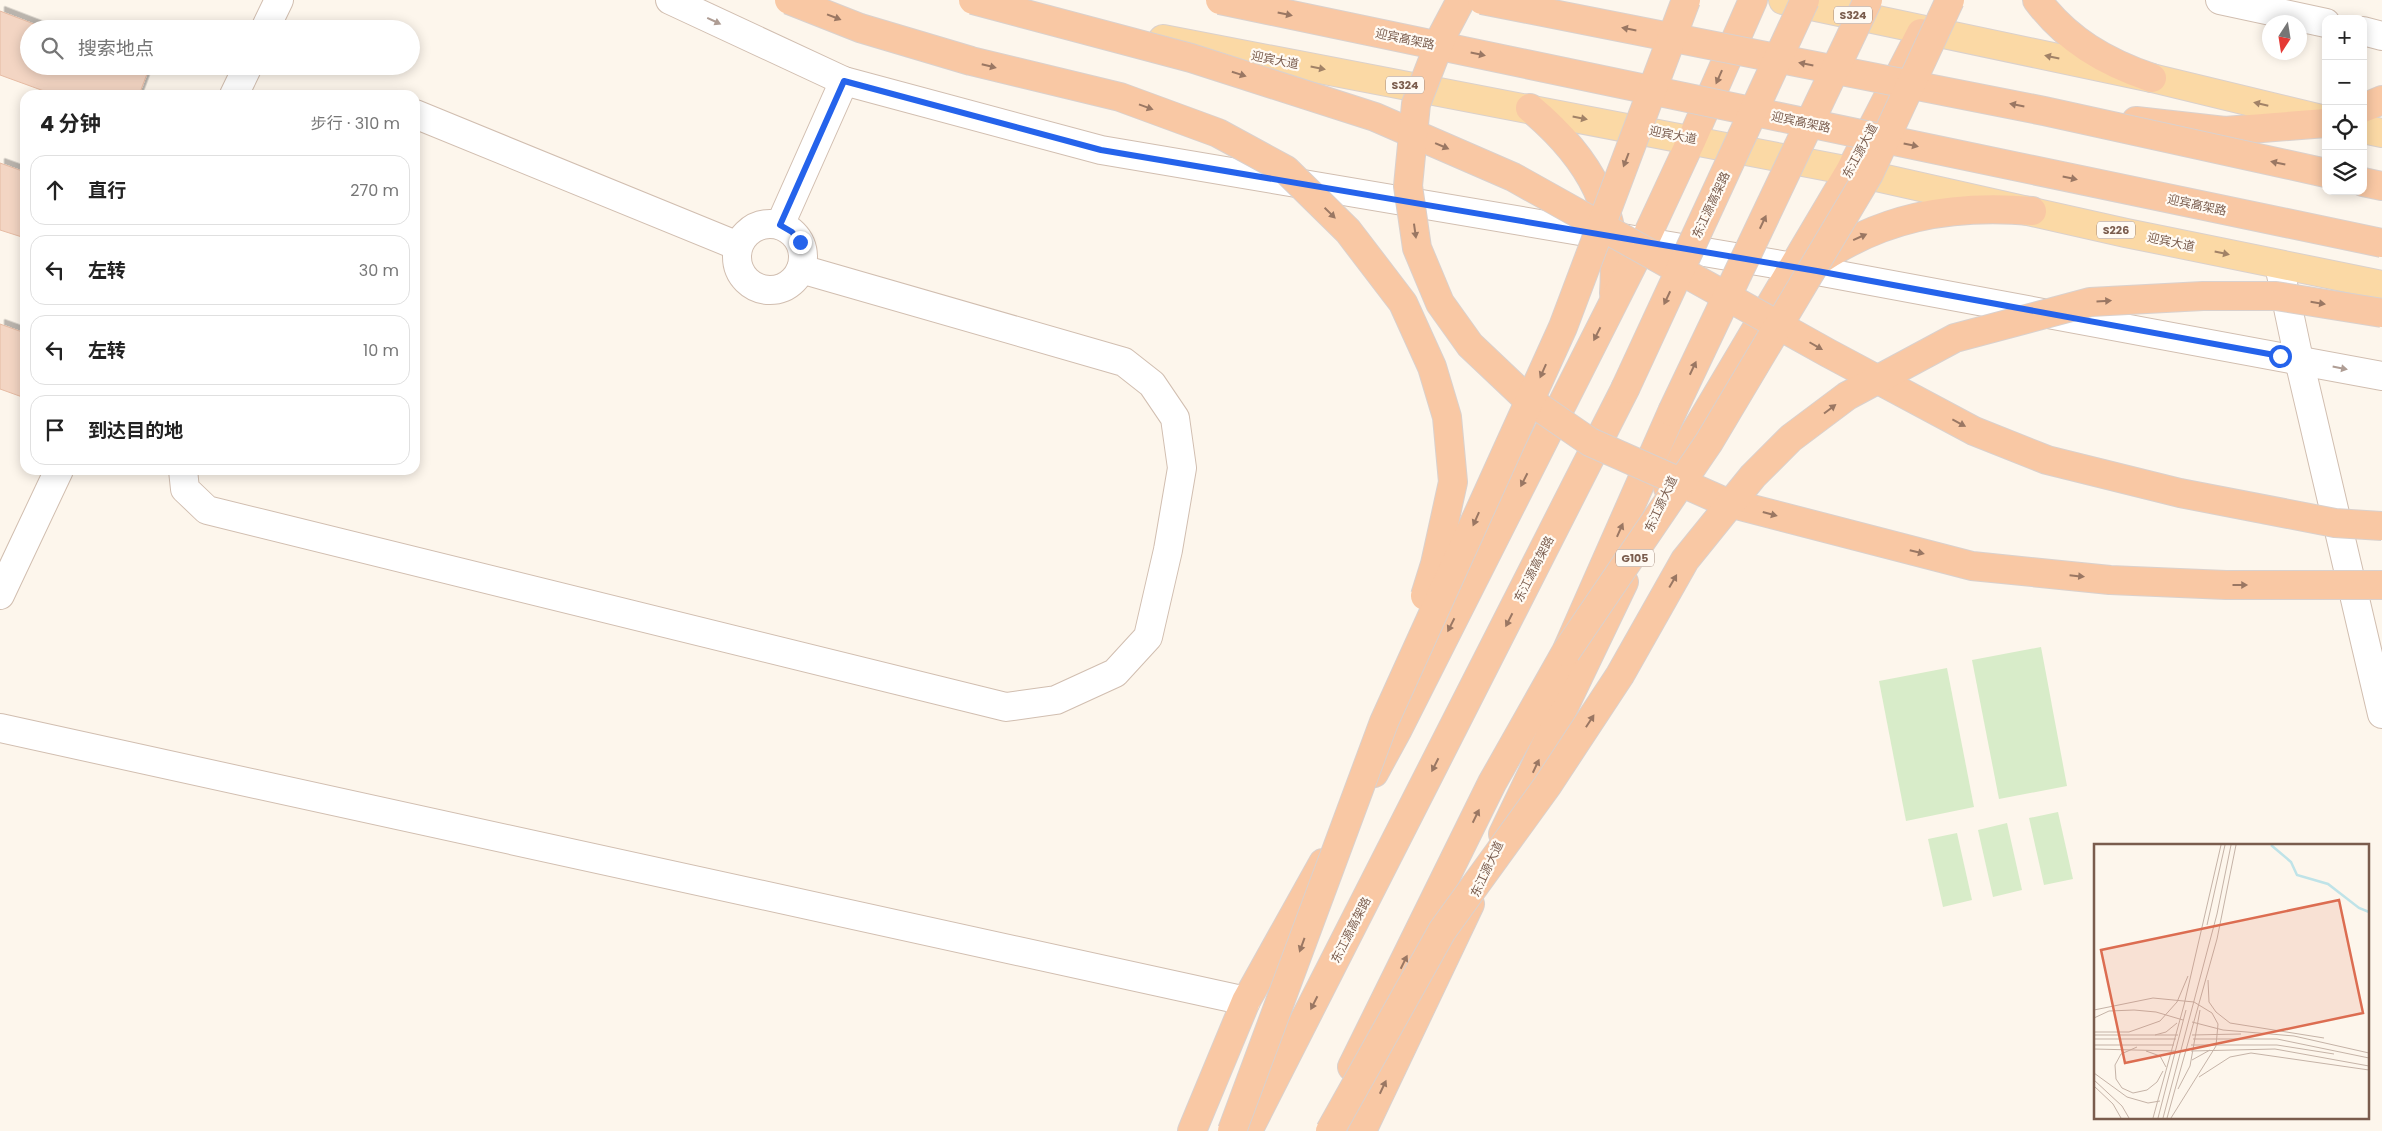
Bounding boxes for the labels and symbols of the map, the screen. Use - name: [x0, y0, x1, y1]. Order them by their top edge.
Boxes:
- road number: S324: [1834, 6, 1872, 24]
- one-way arrow: [1277, 10, 1293, 18]
- one-way arrow: [827, 14, 841, 22]
- north arrow: [2262, 15, 2307, 60]
- one-way arrow: [707, 16, 722, 25]
- street label: 迎宾高架路: [1374, 24, 1436, 53]
- one-way arrow: [1622, 25, 1637, 33]
- street label: 迎宾大道: [1250, 47, 1300, 72]
- one-way arrow: [1471, 50, 1486, 58]
- one-way arrow: [2043, 53, 2059, 61]
- one-way arrow: [1798, 60, 1813, 68]
- one-way arrow: [982, 62, 997, 70]
- one-way arrow: [1310, 65, 1326, 73]
- one-way arrow: [1232, 70, 1247, 78]
- one-way arrow: [1715, 70, 1723, 84]
- road number: S324: [1386, 76, 1424, 94]
- one-way arrow: [2254, 100, 2269, 108]
- one-way arrow: [2008, 101, 2024, 109]
- one-way arrow: [1139, 103, 1154, 111]
- street label: 迎宾高架路: [1770, 107, 1832, 136]
- one-way arrow: [1573, 114, 1588, 122]
- street label: 东江源大道: [1838, 120, 1881, 181]
- street label: 迎宾大道: [1648, 122, 1698, 147]
- one-way arrow: [1904, 141, 1919, 149]
- one-way arrow: [1434, 143, 1449, 150]
- one-way arrow: [1622, 153, 1630, 168]
- one-way arrow: [2271, 159, 2286, 167]
- street label: 东江源高架路: [1688, 169, 1733, 241]
- one-way arrow: [2063, 174, 2078, 182]
- street label: 迎宾高架路: [2166, 190, 2228, 219]
- one-way arrow: [1324, 206, 1336, 218]
- one-way arrow: [1758, 214, 1767, 229]
- road number: S226: [2097, 222, 2135, 238]
- one-way arrow: [1411, 223, 1419, 239]
- street label: 迎宾大道: [2146, 228, 2196, 255]
- route end: [789, 231, 812, 254]
- one-way arrow: [1853, 232, 1867, 240]
- one-way arrow: [2215, 249, 2231, 257]
- one-way arrow: [1663, 291, 1672, 306]
- one-way arrow: [2096, 297, 2112, 305]
- one-way arrow: [2311, 299, 2327, 307]
- one-way arrow: [1593, 327, 1602, 342]
- one-way arrow: [1809, 342, 1823, 350]
- route start: [2269, 345, 2292, 368]
- one-way arrow: [1689, 361, 1697, 375]
- one-way arrow: [1539, 364, 1547, 378]
- one-way arrow: [2333, 364, 2349, 372]
- one-way arrow: [1823, 404, 1837, 414]
- one-way arrow: [1952, 419, 1967, 427]
- one-way arrow: [1520, 472, 1528, 487]
- street label: 东江源大道: [1640, 473, 1681, 535]
- one-way arrow: [1763, 510, 1778, 518]
- one-way arrow: [1472, 512, 1480, 526]
- one-way arrow: [1616, 523, 1624, 537]
- street label: 东江源高架路: [1510, 533, 1557, 605]
- one-way arrow: [1910, 548, 1925, 556]
- road number: G105: [1616, 550, 1654, 566]
- one-way arrow: [2070, 573, 2086, 581]
- one-way arrow: [1669, 574, 1677, 589]
- one-way arrow: [2232, 581, 2248, 589]
- one-way arrow: [1505, 613, 1513, 627]
- one-way arrow: [1447, 617, 1455, 632]
- one-way arrow: [1585, 714, 1595, 727]
- one-way arrow: [1431, 758, 1439, 772]
- one-way arrow: [1531, 759, 1540, 774]
- one-way arrow: [1472, 809, 1480, 823]
- street label: 东江源大道: [1466, 838, 1507, 900]
- inset map: [2094, 844, 2370, 1118]
- street label: 东江源高架路: [1327, 894, 1374, 966]
- one-way arrow: [1298, 938, 1306, 953]
- one-way arrow: [1400, 954, 1408, 969]
- one-way arrow: [1310, 996, 1318, 1010]
- one-way arrow: [1379, 1080, 1387, 1094]

